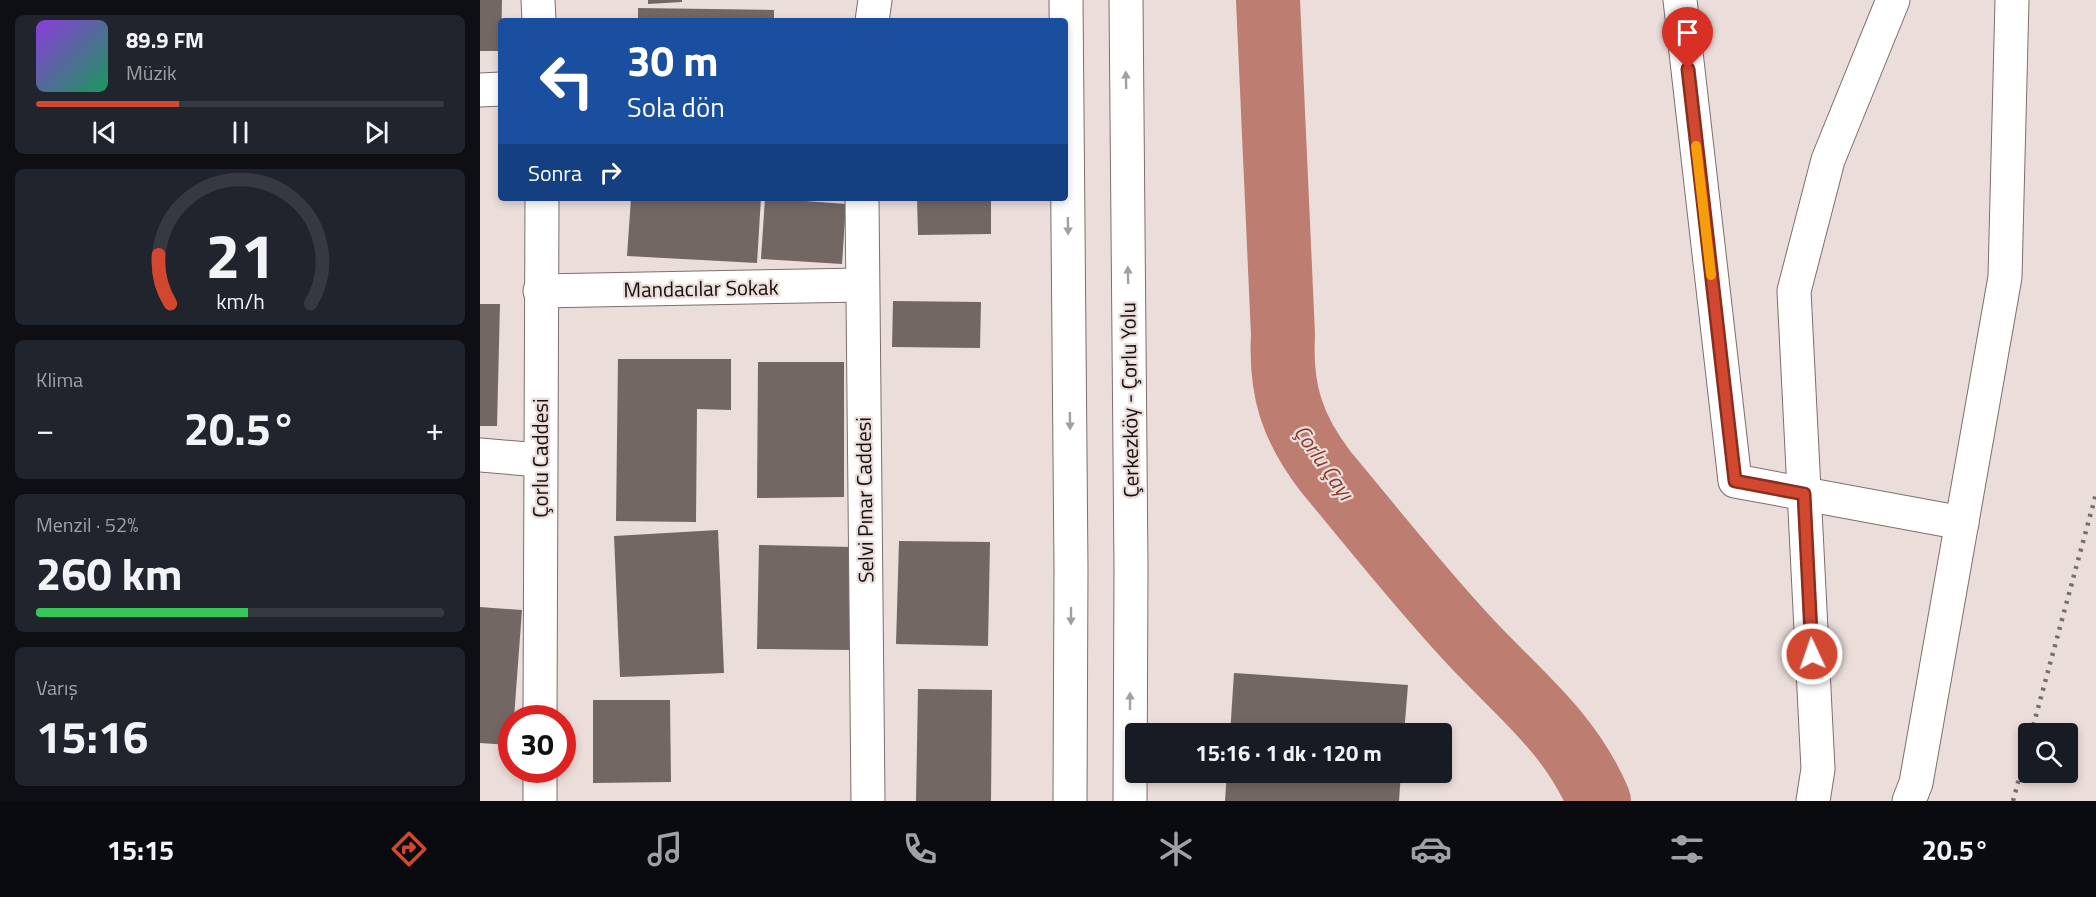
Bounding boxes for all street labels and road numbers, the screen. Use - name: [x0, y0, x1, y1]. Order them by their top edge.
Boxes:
- street label: Mandacılar Sokak: [623, 271, 779, 305]
- street label: Çerkezköy - Çorlu Yolu: [1111, 302, 1147, 498]
- street label: Çorlu Caddesi: [524, 398, 556, 518]
- street label: Selvi Pınar Caddesi: [847, 417, 881, 583]

